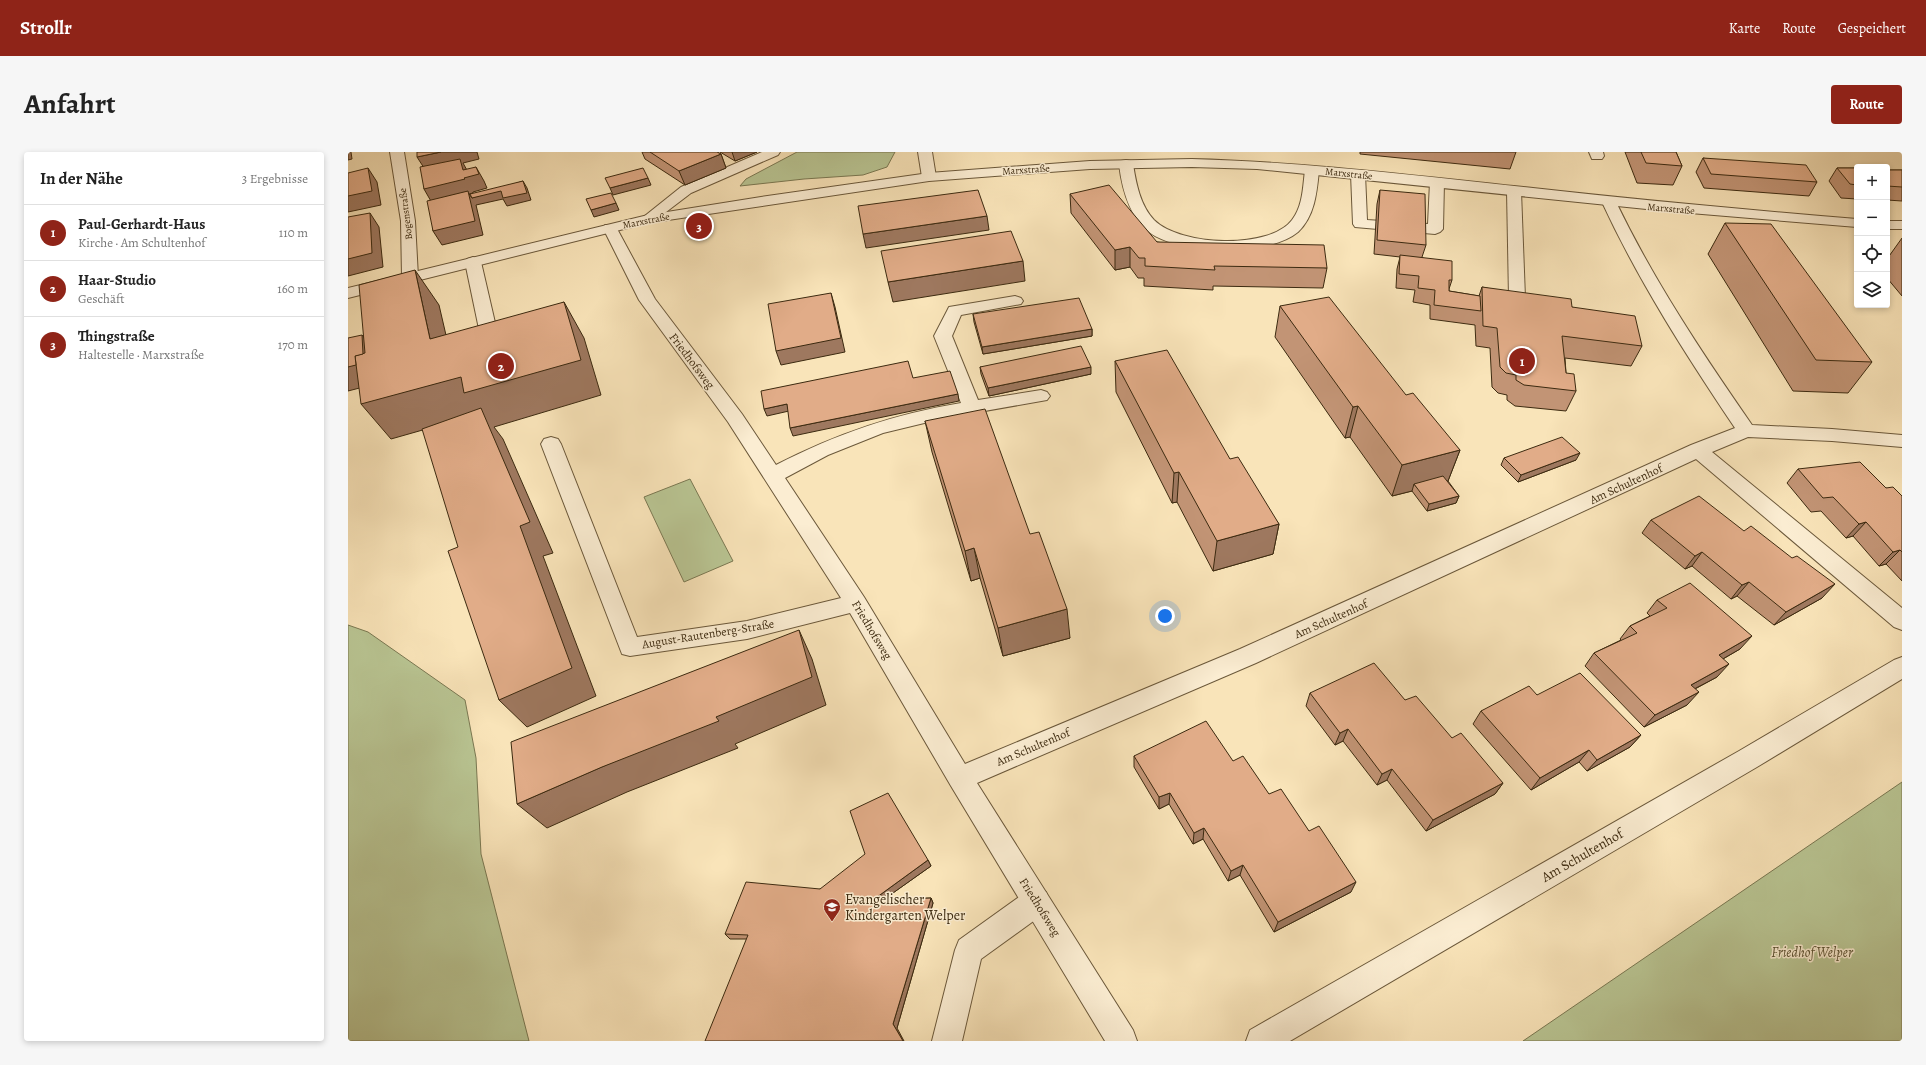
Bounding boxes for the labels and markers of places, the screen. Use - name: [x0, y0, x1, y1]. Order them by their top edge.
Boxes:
- pin: 3: [686, 211, 712, 241]
- pin: 1: [1509, 346, 1535, 376]
- pin: 2: [488, 351, 514, 381]
- place label: Evangelischer Kindergarten Welper: [845, 890, 966, 925]
- school or university icon: Evangelischer Kindergarten Welper: [822, 897, 842, 922]

